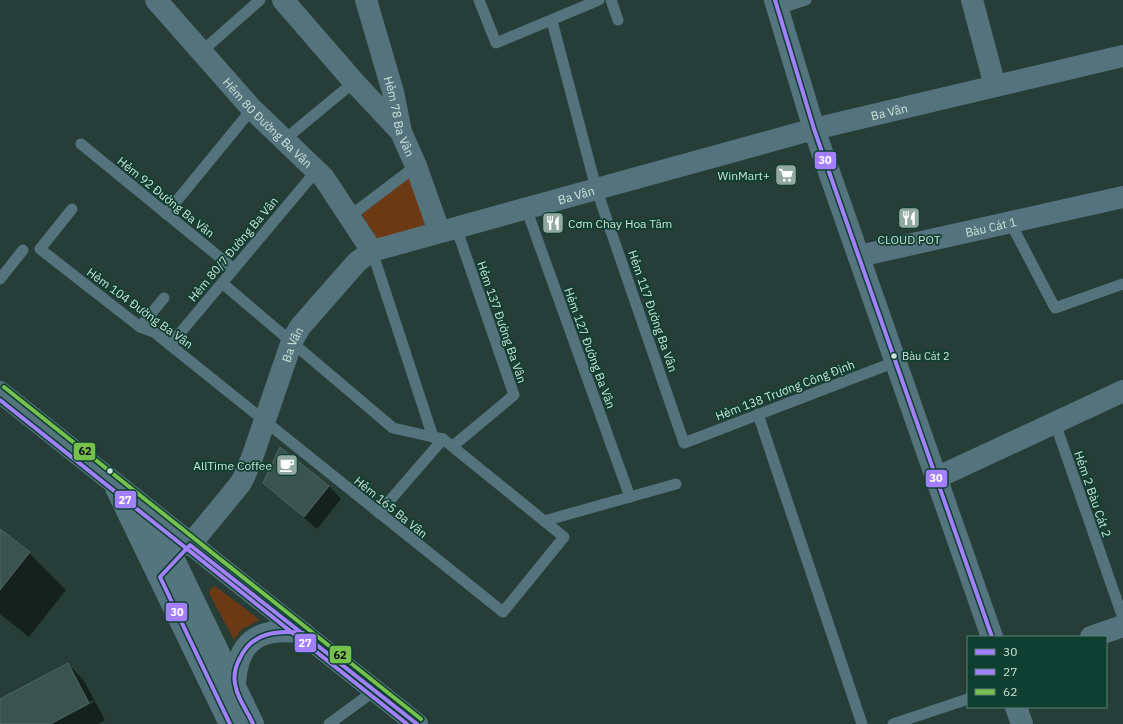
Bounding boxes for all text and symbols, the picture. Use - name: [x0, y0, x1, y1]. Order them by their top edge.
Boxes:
- street label: Hẻm 80 Đường Ba Vân: [220, 74, 316, 171]
- street label: Hẻm 78 Ba Vân: [381, 74, 418, 159]
- street label: Ba Vân: [869, 100, 909, 123]
- line badge: 30: [814, 151, 837, 170]
- street label: Hẻm 92 Đường Ba Vân: [114, 153, 218, 241]
- text: 30: [818, 153, 832, 167]
- supermarket icon: WinMart+: [773, 162, 799, 188]
- place label: WinMart+: [717, 168, 770, 183]
- street label: Ba Vân: [556, 182, 596, 207]
- street label: Hẻm 80/7 Đường Ba Vân: [185, 194, 281, 304]
- restaurant icon: CLOUD POT: [896, 205, 922, 231]
- restaurant icon: Cơm Chay Hoa Tâm: [540, 210, 566, 236]
- street label: Bàu Cát 1: [964, 214, 1018, 240]
- place label: Cơm Chay Hoa Tâm: [568, 216, 672, 231]
- place label: CLOUD POT: [877, 232, 941, 247]
- street label: Hẻm 117 Đường Ba Vân: [625, 248, 681, 374]
- street label: Hẻm 137 Đường Ba Vân: [474, 259, 530, 385]
- street label: Hẻm 104 Đường Ba Vân: [84, 264, 196, 352]
- street label: Hẻm 127 Đường Ba Vân: [561, 285, 619, 411]
- street label: Ba Vân: [278, 324, 306, 364]
- place label: Bàu Cát 2: [902, 349, 950, 363]
- marker: Bàu Cát 2: [889, 351, 899, 361]
- street label: Hẻm 138 Trương Công Định: [713, 356, 857, 424]
- line badge: 62: [73, 442, 96, 461]
- text: 62: [78, 444, 92, 458]
- street label: Hẻm 2 Bàu Cát 2: [1071, 449, 1115, 539]
- cafe icon: AllTime Coffee: [274, 452, 300, 478]
- place label: AllTime Coffee: [193, 458, 272, 473]
- unlabelled marker: [105, 466, 115, 476]
- line badge: 30: [925, 469, 948, 488]
- text: 30: [929, 471, 943, 485]
- street label: Hẻm 165 Ba Vân: [351, 473, 431, 541]
- line badge: 27: [114, 490, 137, 509]
- text: 27: [118, 493, 132, 507]
- line badge: 30: [165, 602, 188, 622]
- text: 30: [170, 605, 184, 619]
- line badge: 27: [294, 633, 317, 653]
- text: 27: [298, 636, 312, 650]
- legend: [967, 636, 1107, 708]
- text: 30: [1003, 644, 1017, 659]
- line badge: 62: [329, 645, 352, 664]
- text: 62: [333, 648, 347, 662]
- text: 27: [1003, 664, 1017, 679]
- text: 62: [1003, 684, 1017, 699]

